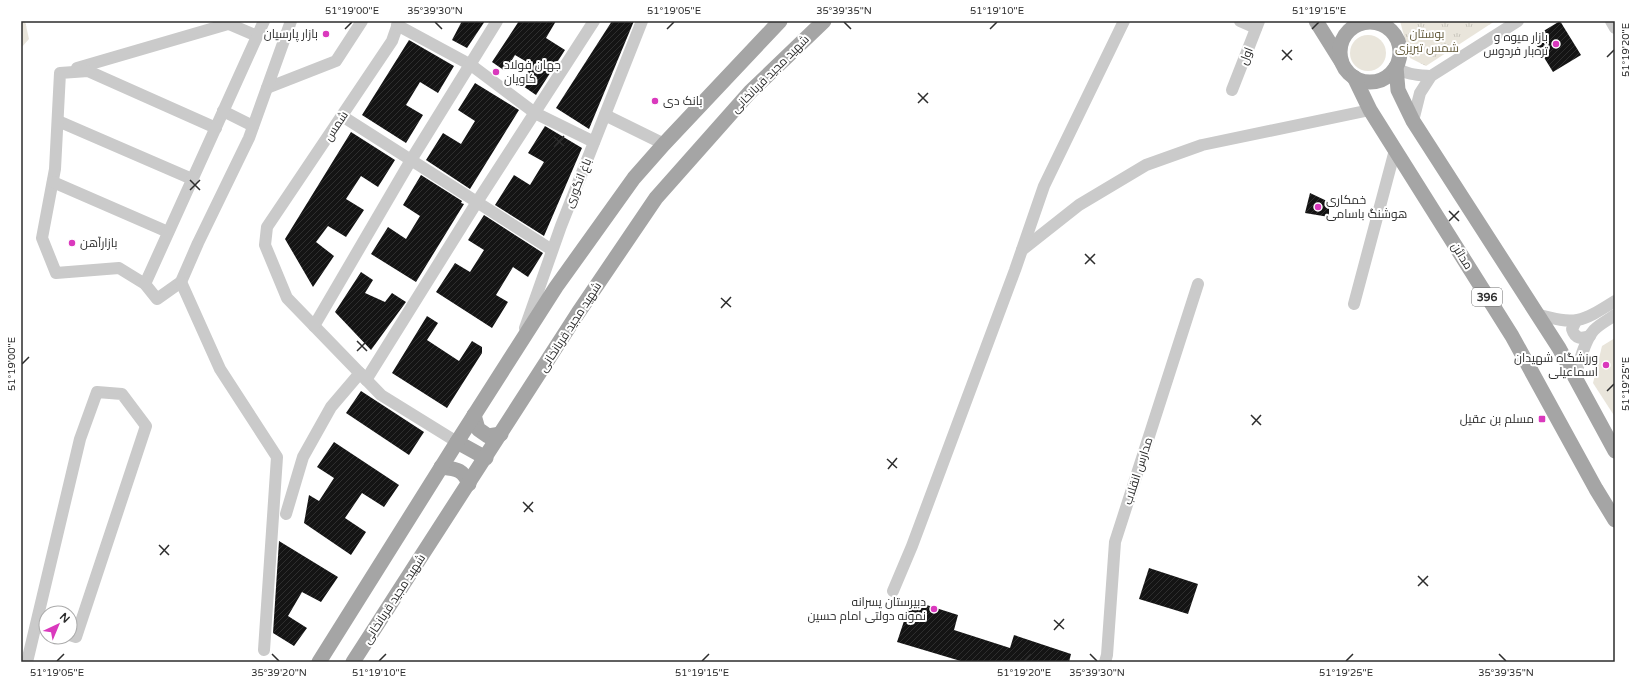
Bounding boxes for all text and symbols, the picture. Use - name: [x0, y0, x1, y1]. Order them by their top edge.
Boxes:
- text: 51°19'00"E: [325, 5, 379, 17]
- text: 35°39'30"N: [407, 5, 463, 17]
- text: 51°19'05"E: [647, 5, 701, 17]
- text: 35°39'35"N: [816, 5, 872, 17]
- text: 51°19'10"E: [970, 5, 1024, 17]
- text: 51°19'15"E: [1292, 5, 1346, 17]
- text: 51°19'20"E: [1620, 23, 1632, 77]
- place label: بازار پارسیان: [264, 27, 318, 43]
- park label: بوستان شمس تبریزی: [1395, 27, 1459, 55]
- marker: بازار پارسیان: [321, 29, 331, 39]
- place label: بازار میوه و تره‌بار فردوس: [1483, 30, 1549, 58]
- street label: شهید مجید قربانخانی: [728, 32, 812, 116]
- marker: بازار میوه و تره‌بار فردوس: [1551, 39, 1561, 49]
- street label: اول: [1236, 45, 1256, 67]
- place label: جهان فولاد کاویان: [504, 58, 561, 86]
- marker: جهان فولاد کاویان: [491, 67, 501, 77]
- place label: بانک دی: [663, 94, 702, 108]
- marker: بانک دی: [650, 96, 660, 106]
- street label: شمس: [321, 108, 351, 144]
- street label: باغ انگوری: [562, 156, 595, 210]
- place label: خمکاری هوشنگ باسامی: [1326, 193, 1407, 221]
- marker: خمکاری هوشنگ باسامی: [1313, 202, 1323, 212]
- place label: بازارآهن: [80, 236, 117, 250]
- marker: بازارآهن: [67, 238, 77, 248]
- street label: مدائن: [1448, 240, 1476, 272]
- street label: شهید مجید قربانخانی: [536, 279, 604, 375]
- road number: 396: [1472, 288, 1502, 306]
- text: 51°19'00"E: [6, 337, 18, 391]
- place label: ورزشگاه شهیدان اسماعیلی: [1514, 351, 1598, 379]
- text: 51°19'25"E: [1620, 357, 1632, 411]
- marker: ورزشگاه شهیدان اسماعیلی: [1601, 360, 1611, 370]
- place label: مسلم بن عقیل: [1460, 412, 1534, 427]
- marker: مسلم بن عقیل: [1537, 414, 1547, 424]
- street label: مدارس انقلاب: [1121, 436, 1155, 506]
- street label: شهید مجید قربانخانی: [360, 551, 428, 647]
- place label: دبیرستان پسرانه نمونه دولتی امام حسین: [808, 595, 926, 624]
- marker: دبیرستان پسرانه نمونه دولتی امام حسین: [929, 604, 939, 614]
- north arrow: [38, 605, 78, 645]
- text: N: [57, 610, 72, 626]
- text: 51°19'05"E: [30, 667, 84, 679]
- text: 35°39'20"N: [251, 667, 307, 679]
- text: 51°19'10"E: [352, 667, 406, 679]
- text: 51°19'15"E: [675, 667, 729, 679]
- text: 51°19'20"E: [997, 667, 1051, 679]
- text: 35°39'30"N: [1069, 667, 1125, 679]
- text: 51°19'25"E: [1319, 667, 1373, 679]
- text: 35°39'35"N: [1478, 667, 1534, 679]

